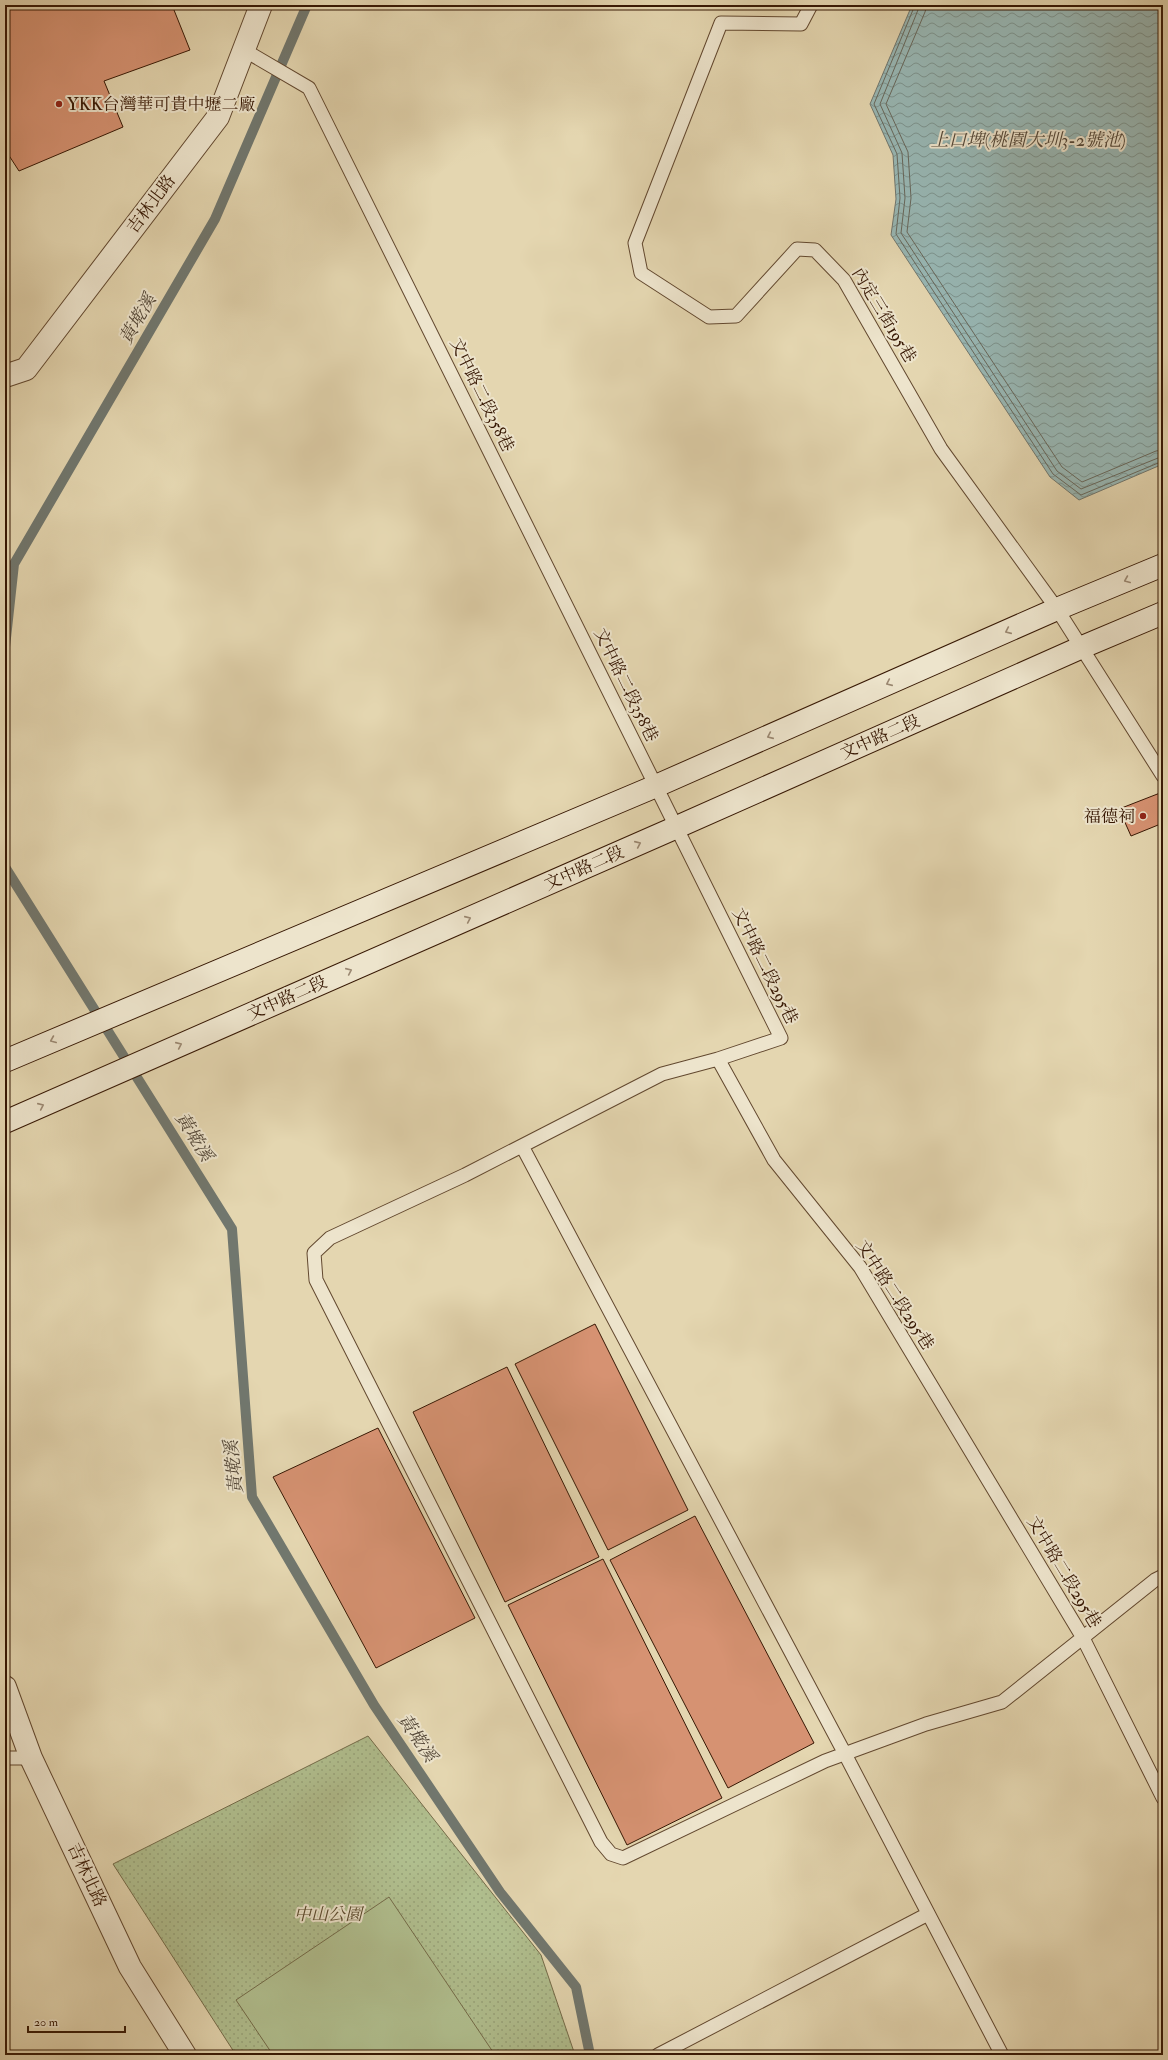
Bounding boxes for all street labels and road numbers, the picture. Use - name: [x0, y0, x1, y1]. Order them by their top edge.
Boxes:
- street label: 吉林北路: [122, 171, 180, 237]
- street label: 內定三街195巷: [847, 264, 921, 366]
- street label: 文中路二段358巷: [445, 335, 519, 455]
- street label: 文中路二段358巷: [589, 625, 663, 745]
- street label: 文中路二段: [837, 710, 923, 764]
- street label: 文中路二段: [541, 841, 627, 895]
- street label: 文中路二段295巷: [728, 904, 802, 1028]
- street label: 文中路二段: [244, 971, 330, 1025]
- street label: 文中路二段295巷: [852, 1236, 938, 1354]
- street label: 文中路二段295巷: [1022, 1512, 1106, 1632]
- street label: 吉林北路: [63, 1840, 111, 1910]

